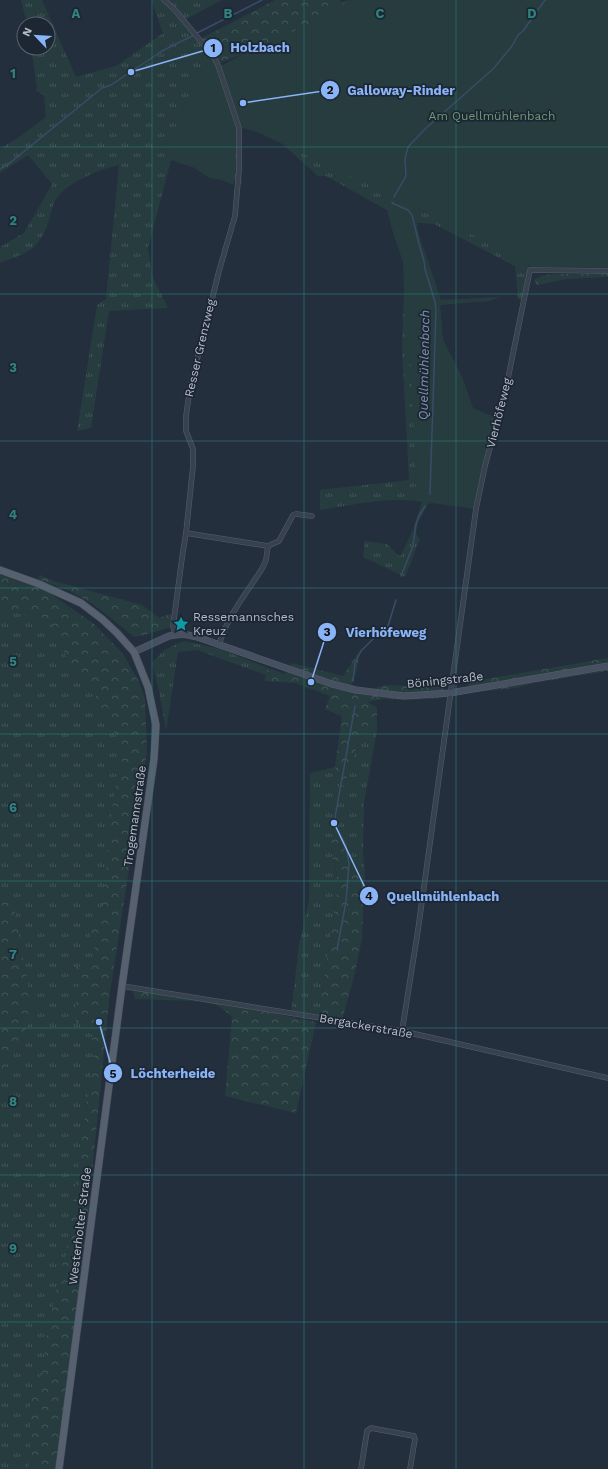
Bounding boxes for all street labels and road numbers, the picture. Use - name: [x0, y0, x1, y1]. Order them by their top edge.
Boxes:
- street label: Resser Grenzweg: [182, 297, 218, 398]
- street label: Vierhöfeweg: [484, 376, 515, 450]
- street label: Böningstraße: [406, 669, 484, 691]
- street label: Trogemannstraße: [121, 764, 149, 867]
- street label: Bergackerstraße: [318, 1011, 414, 1041]
- street label: Westerholter Straße: [66, 1166, 94, 1286]

